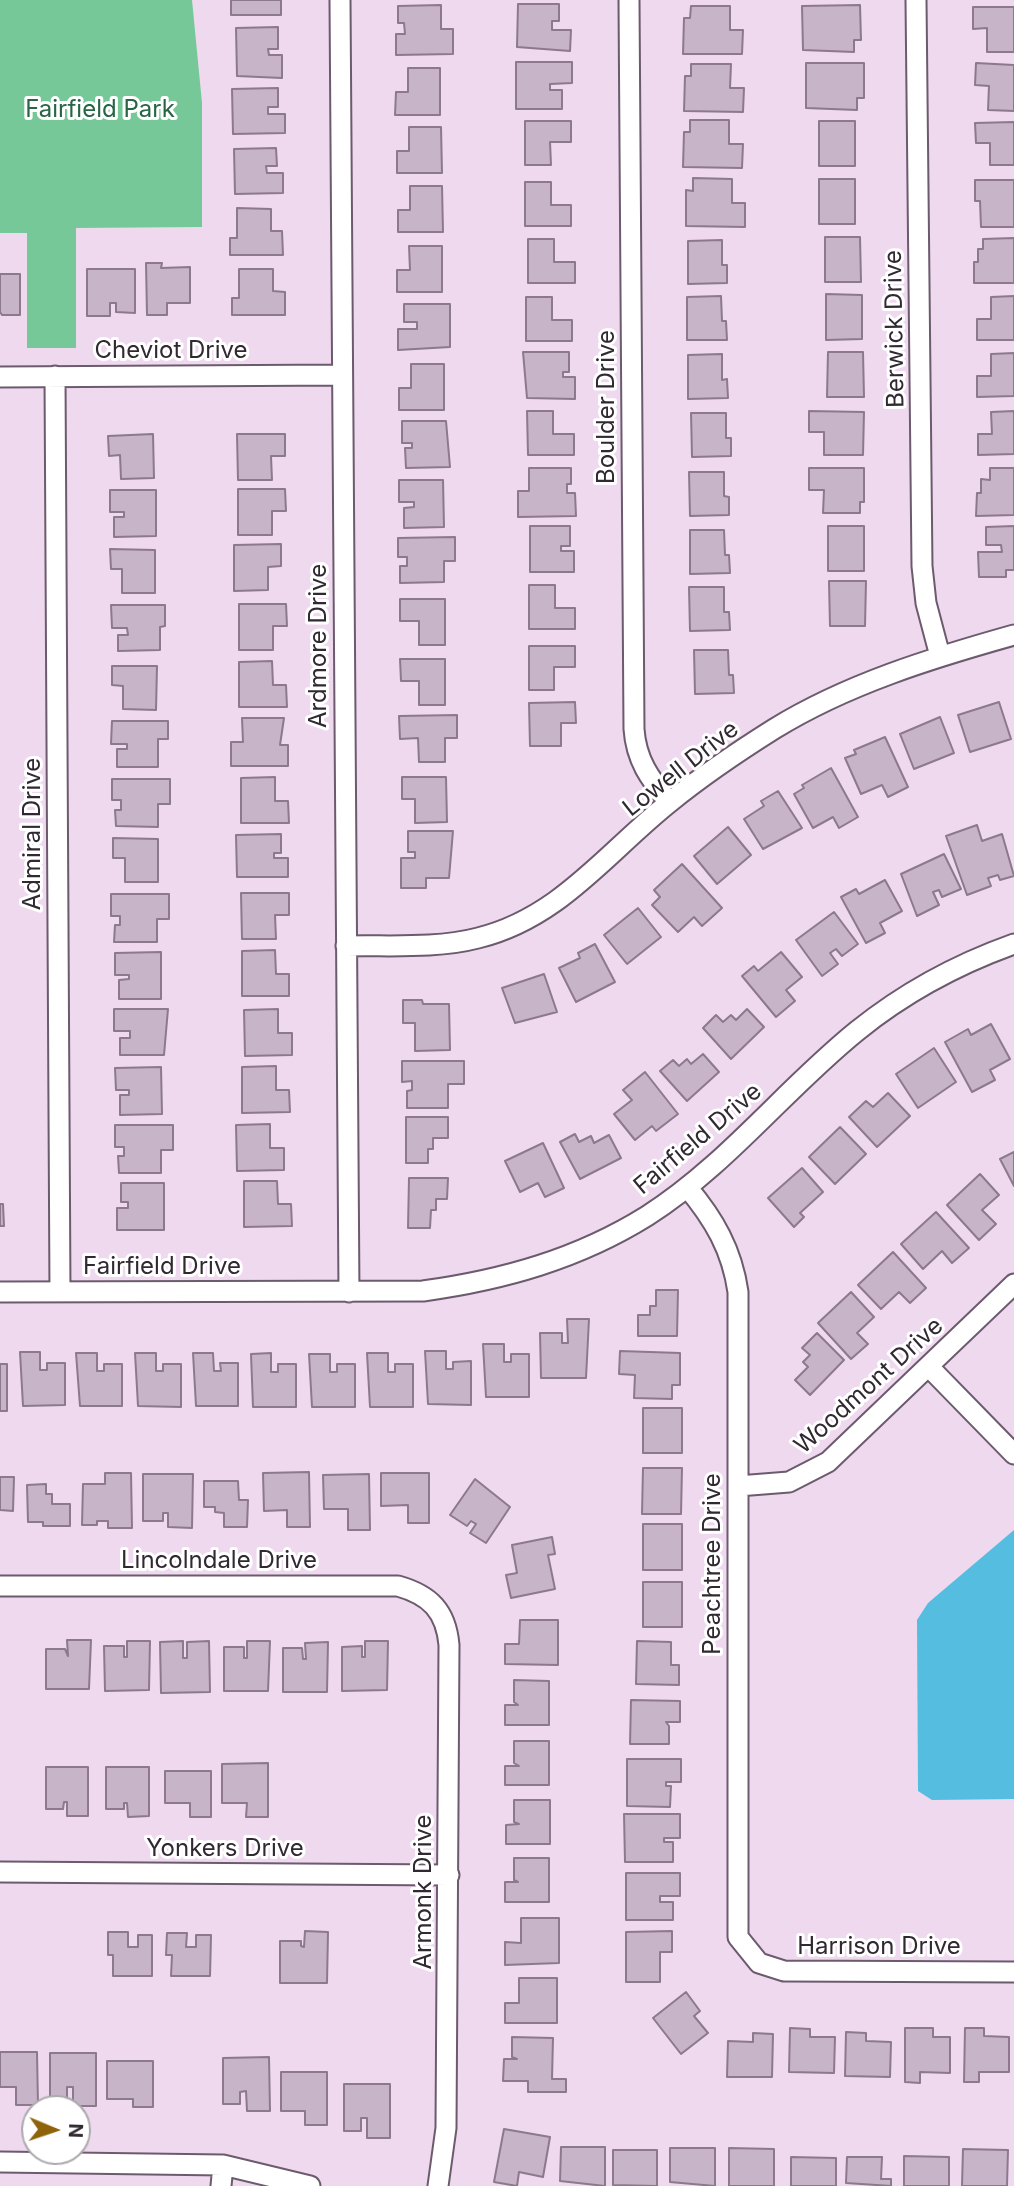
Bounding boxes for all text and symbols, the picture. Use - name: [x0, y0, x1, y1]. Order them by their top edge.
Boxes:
- park label: Fairfield Park: [25, 96, 175, 124]
- street label: Berwick Drive: [879, 250, 911, 408]
- street label: Boulder Drive: [593, 330, 621, 484]
- street label: Cheviot Drive: [94, 337, 248, 365]
- street label: Ardmore Drive: [305, 564, 333, 728]
- street label: Lowell Drive: [618, 715, 744, 823]
- street label: Admiral Drive: [19, 758, 47, 910]
- street label: Fairfield Drive: [628, 1077, 768, 1201]
- street label: Fairfield Drive: [83, 1253, 241, 1281]
- street label: Woodmont Drive: [789, 1312, 949, 1460]
- street label: Peachtree Drive: [699, 1473, 727, 1655]
- street label: Lincolndale Drive: [121, 1547, 317, 1575]
- street label: Armonk Drive: [410, 1814, 438, 1970]
- street label: Yonkers Drive: [146, 1835, 304, 1863]
- street label: Harrison Drive: [797, 1933, 961, 1961]
- north arrow: [21, 2095, 91, 2165]
- text: N: [64, 2123, 87, 2138]

